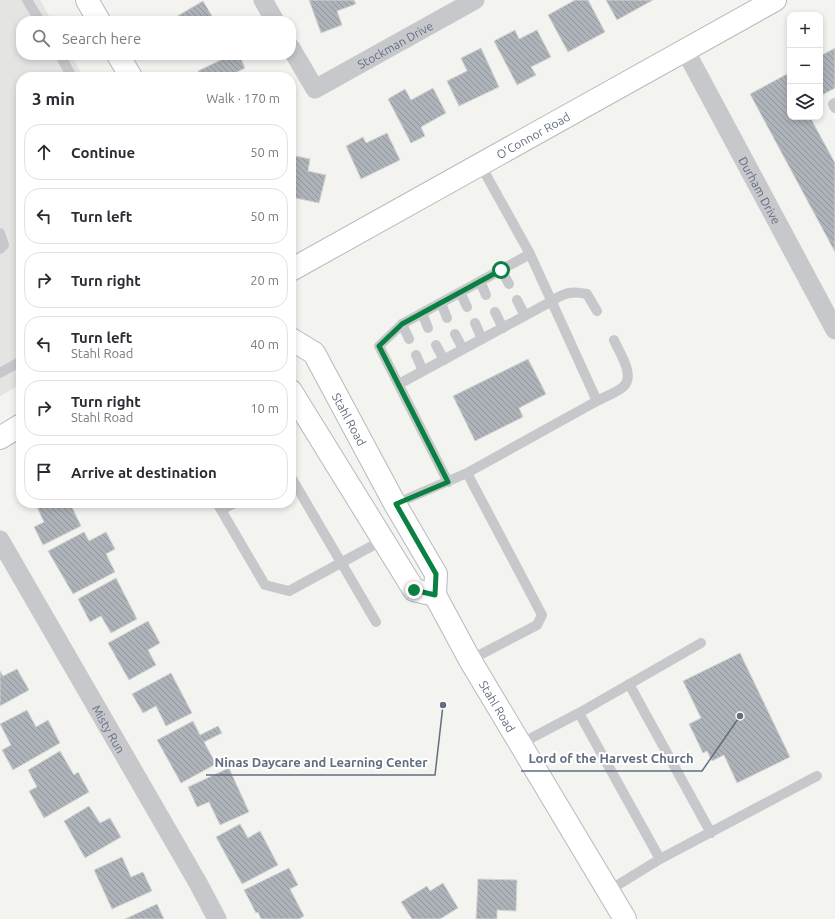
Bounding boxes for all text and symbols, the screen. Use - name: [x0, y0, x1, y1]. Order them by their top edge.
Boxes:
- map controls: [787, 12, 823, 120]
- button: +: [787, 12, 823, 48]
- search box: [16, 16, 296, 60]
- street label: Stockman Drive: [355, 18, 435, 71]
- icon: search: [30, 27, 52, 49]
- text: Search here: [62, 30, 141, 47]
- button: −: [787, 48, 823, 84]
- button: layers: [787, 84, 823, 120]
- text: 3 min: [32, 89, 75, 108]
- text: Walk · 170 m: [206, 91, 280, 105]
- street label: O'Connor Road: [494, 109, 572, 161]
- icon: ahead: [33, 141, 55, 163]
- text: Continue: [71, 144, 135, 161]
- text: 50 m: [250, 145, 279, 159]
- street label: Durham Drive: [737, 154, 783, 226]
- icon: left: [33, 205, 55, 227]
- text: Turn left: [71, 208, 132, 225]
- text: 50 m: [250, 209, 279, 223]
- route start: [492, 261, 510, 279]
- icon: right: [33, 269, 55, 291]
- text: Turn right: [71, 272, 141, 289]
- text: 20 m: [250, 273, 279, 287]
- text: Turn left: [71, 329, 132, 346]
- icon: left: [33, 333, 55, 355]
- text: 40 m: [250, 337, 279, 351]
- text: Stahl Road: [71, 346, 133, 360]
- street label: Stahl Road: [330, 391, 369, 448]
- text: Turn right: [71, 393, 141, 410]
- icon: right: [33, 397, 55, 419]
- text: 10 m: [250, 401, 279, 415]
- text: Stahl Road: [71, 410, 133, 424]
- icon: arrive: [33, 461, 55, 483]
- text: Arrive at destination: [71, 464, 217, 481]
- route end: [405, 581, 423, 599]
- street label: Stahl Road: [477, 678, 518, 734]
- street label: Misty Run: [90, 703, 128, 755]
- callout: Lord of the Harvest Church: [521, 746, 702, 771]
- callout: Ninas Daycare and Learning Center: [206, 750, 435, 775]
- text: Lord of the Harvest Church: [528, 751, 694, 765]
- text: Ninas Daycare and Learning Center: [214, 755, 428, 769]

